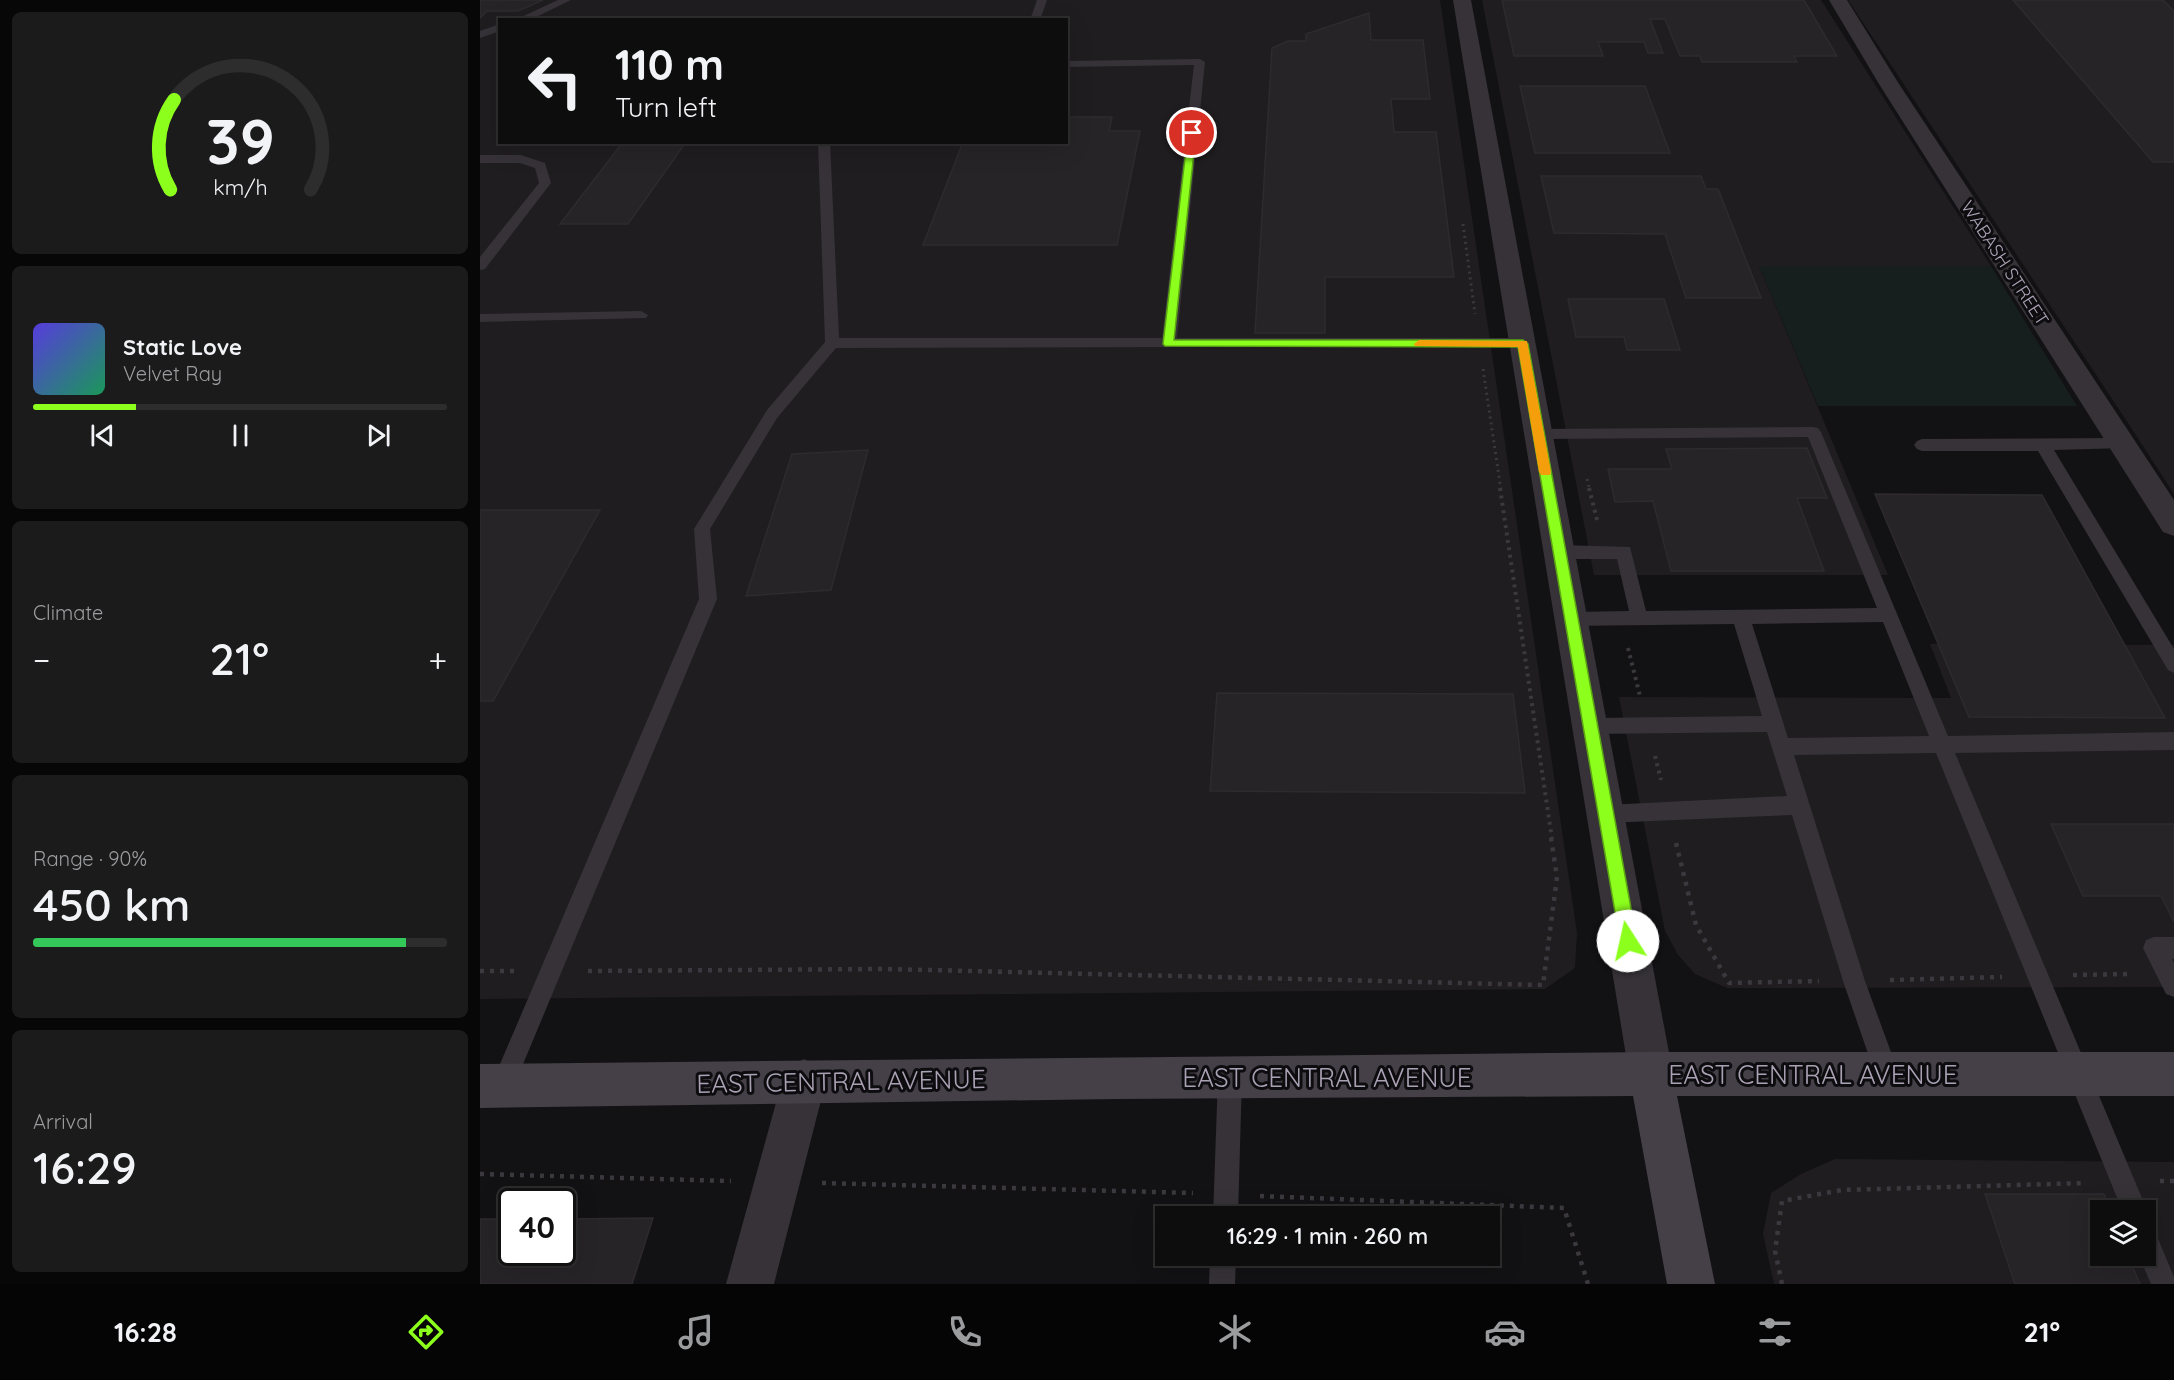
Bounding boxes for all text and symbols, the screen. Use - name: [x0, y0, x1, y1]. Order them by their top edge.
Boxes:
- text: 110 m: [615, 38, 724, 91]
- icon: left: [516, 42, 594, 120]
- text: Turn left: [615, 90, 717, 124]
- text: 39: [206, 102, 274, 180]
- pin: [1166, 107, 1217, 158]
- icon: arrive: [1175, 116, 1208, 149]
- text: km/h: [213, 175, 267, 201]
- street label: WABASH STREET: [1956, 196, 2054, 330]
- text: Static Love: [123, 333, 242, 361]
- text: Velvet Ray: [123, 361, 222, 386]
- icon: previous: [86, 419, 119, 452]
- icon: pause: [224, 419, 257, 452]
- icon: next: [362, 419, 395, 452]
- text: Climate: [33, 600, 103, 625]
- text: 21°: [210, 630, 269, 686]
- text: −: [33, 639, 50, 680]
- text: +: [428, 639, 447, 680]
- text: Range · 90%: [33, 846, 147, 871]
- text: 450 km: [33, 876, 190, 932]
- position arrow: [1596, 909, 1660, 973]
- street label: EAST CENTRAL AVENUE: [1668, 1058, 1958, 1091]
- street label: EAST CENTRAL AVENUE: [1182, 1061, 1472, 1094]
- street label: EAST CENTRAL AVENUE: [696, 1062, 986, 1100]
- text: Arrival: [33, 1109, 93, 1134]
- text: 16:29: [33, 1139, 137, 1195]
- speed limit sign: 40: [498, 1188, 576, 1266]
- map controls: [2090, 1200, 2156, 1266]
- button: layers: [2090, 1200, 2156, 1266]
- text: 16:29 · 1 min · 260 m: [1227, 1222, 1428, 1250]
- icon: directions: [405, 1311, 447, 1353]
- icon: music: [675, 1311, 717, 1353]
- icon: phone: [944, 1311, 986, 1353]
- icon: climate: [1214, 1311, 1256, 1353]
- icon: car: [1484, 1311, 1526, 1353]
- icon: filters: [1754, 1311, 1796, 1353]
- text: 16:28: [114, 1315, 177, 1349]
- text: 21°: [2024, 1315, 2060, 1349]

